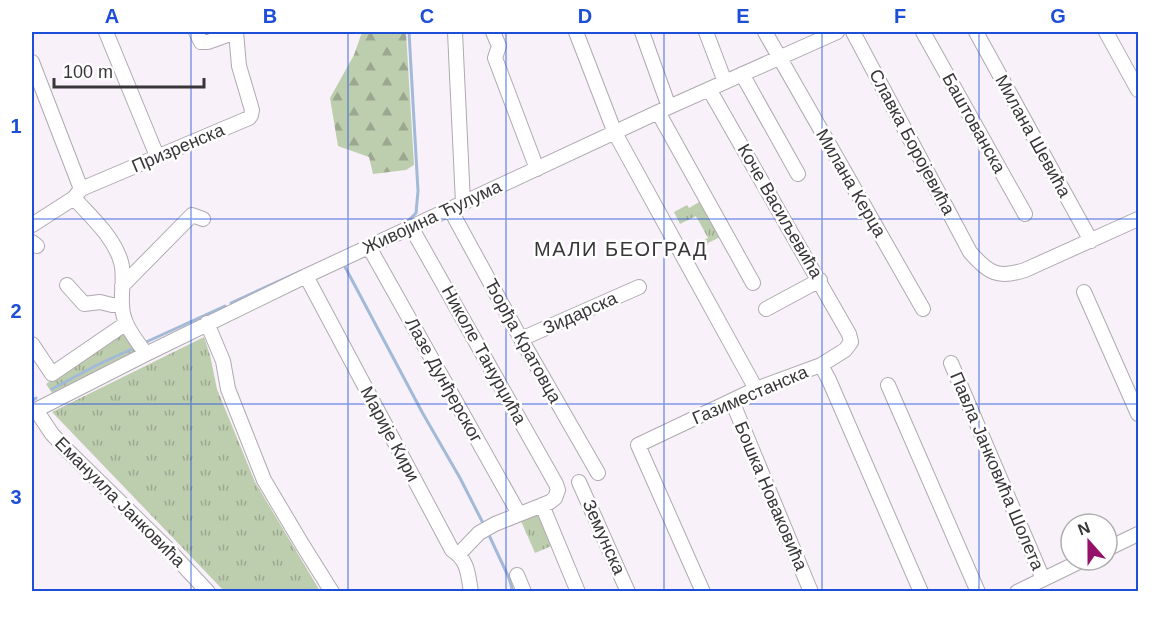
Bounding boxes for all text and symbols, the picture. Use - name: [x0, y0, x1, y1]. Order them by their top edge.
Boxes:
- text: A: [105, 5, 119, 27]
- text: B: [263, 5, 277, 27]
- text: C: [420, 5, 434, 27]
- text: D: [578, 5, 592, 27]
- text: E: [736, 5, 750, 27]
- text: F: [894, 5, 906, 27]
- text: G: [1050, 5, 1066, 27]
- scale bar: [54, 51, 204, 89]
- text: 100 m: [63, 62, 113, 82]
- street label: Славка Боројевића: [865, 66, 959, 219]
- street label: Баштованска: [938, 70, 1010, 177]
- street label: Милана Шевића: [991, 71, 1075, 201]
- text: 1: [10, 115, 22, 137]
- street label: Призренска: [129, 119, 228, 176]
- street label: Милана Керца: [812, 125, 890, 241]
- street label: Коче Васиљевића: [733, 140, 827, 282]
- street label: Живојина Ћулума: [359, 176, 505, 258]
- district label: МАЛИ БЕОГРАД: [534, 238, 708, 260]
- street label: Ђорђа Кратовца: [481, 276, 566, 407]
- street label: Николе Танурџића: [438, 282, 531, 429]
- street label: Зидарска: [540, 287, 621, 338]
- text: 2: [10, 300, 22, 322]
- street label: Лазе Дунђерског: [401, 314, 487, 446]
- street label: Газиместанска: [689, 361, 812, 428]
- street label: Павла Јанковића Шолета: [946, 369, 1048, 574]
- street label: Марије Кири: [357, 383, 423, 485]
- street label: Бошка Новаковића: [731, 419, 812, 574]
- street label: Емануила Јанковића: [51, 433, 190, 572]
- text: 3: [10, 486, 22, 508]
- street label: Земунска: [579, 497, 630, 578]
- north arrow: [1059, 512, 1119, 572]
- text: N: [1075, 518, 1092, 538]

